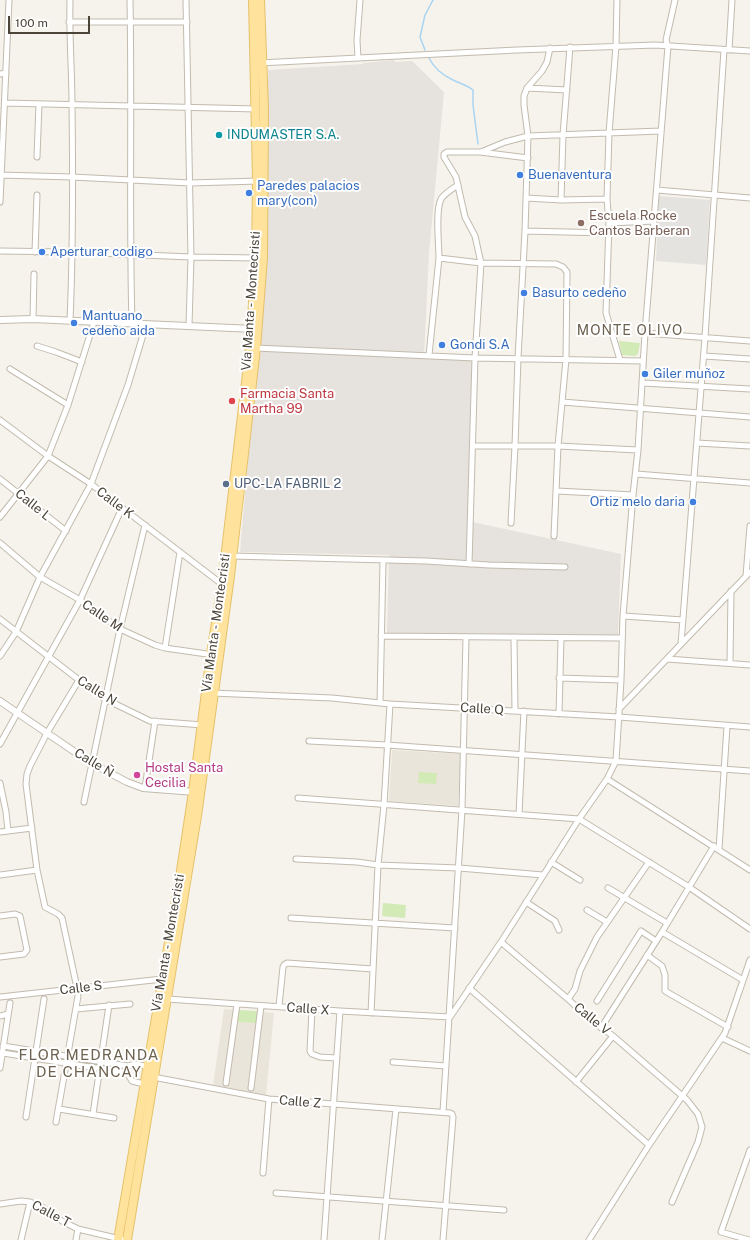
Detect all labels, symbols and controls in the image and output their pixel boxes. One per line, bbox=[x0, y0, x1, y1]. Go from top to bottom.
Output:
scale bar bbox=[10, 8, 92, 34]
text: 100 m bbox=[15, 16, 48, 30]
place label: INDUMASTER S.A. bbox=[227, 127, 339, 143]
marker: INDUMASTER S.A. bbox=[214, 130, 224, 140]
place label: Buenaventura bbox=[528, 167, 612, 183]
marker: Buenaventura bbox=[515, 170, 525, 180]
place label: Paredes palacios mary(con) bbox=[257, 178, 359, 209]
marker: Paredes palacios mary(con) bbox=[244, 188, 254, 198]
place label: Escuela Rocke Cantos Barberan bbox=[589, 208, 690, 239]
marker: Escuela Rocke Cantos Barberan bbox=[576, 218, 586, 228]
street label: Vía Manta - Montecristi bbox=[238, 231, 264, 371]
place label: Aperturar codigo bbox=[50, 244, 153, 260]
marker: Aperturar codigo bbox=[37, 247, 47, 257]
place label: Basurto cedeño bbox=[532, 285, 627, 301]
marker: Basurto cedeño bbox=[519, 288, 529, 298]
place label: Mantuano cedeño aida bbox=[82, 308, 155, 339]
marker: Mantuano cedeño aida bbox=[69, 318, 79, 328]
district label: MONTE OLIVO bbox=[577, 323, 683, 339]
place label: Gondi S.A bbox=[450, 337, 510, 353]
marker: Gondi S.A bbox=[437, 340, 447, 350]
place label: Giler muñoz bbox=[653, 366, 725, 382]
marker: Giler muñoz bbox=[640, 369, 650, 379]
place label: Farmacia Santa Martha 99 bbox=[240, 386, 334, 417]
marker: Farmacia Santa Martha 99 bbox=[227, 396, 237, 406]
place label: UPC-LA FABRIL 2 bbox=[234, 476, 341, 492]
marker: UPC-LA FABRIL 2 bbox=[221, 479, 231, 489]
street label: Calle K bbox=[93, 484, 137, 522]
street label: Calle L bbox=[12, 486, 54, 524]
place label: Ortiz melo daria bbox=[590, 494, 685, 510]
marker: Ortiz melo daria bbox=[688, 497, 698, 507]
street label: Vía Manta - Montecristi bbox=[199, 553, 233, 693]
street label: Calle M bbox=[79, 597, 125, 635]
street label: Calle N bbox=[74, 673, 120, 709]
street label: Calle Q bbox=[460, 700, 504, 718]
street label: Calle Ñ bbox=[71, 745, 117, 781]
place label: Hostal Santa Cecilia bbox=[145, 760, 223, 791]
marker: Hostal Santa Cecilia bbox=[132, 770, 142, 780]
street label: Vía Manta - Montecristi bbox=[148, 873, 188, 1013]
street label: Calle S bbox=[59, 978, 103, 998]
street label: Calle X bbox=[286, 1000, 330, 1018]
street label: Calle V bbox=[571, 1000, 613, 1038]
district label: FLOR MEDRANDA DE CHANCAY bbox=[19, 1046, 159, 1081]
street label: Calle Z bbox=[278, 1092, 322, 1112]
street label: Calle T bbox=[29, 1197, 73, 1231]

